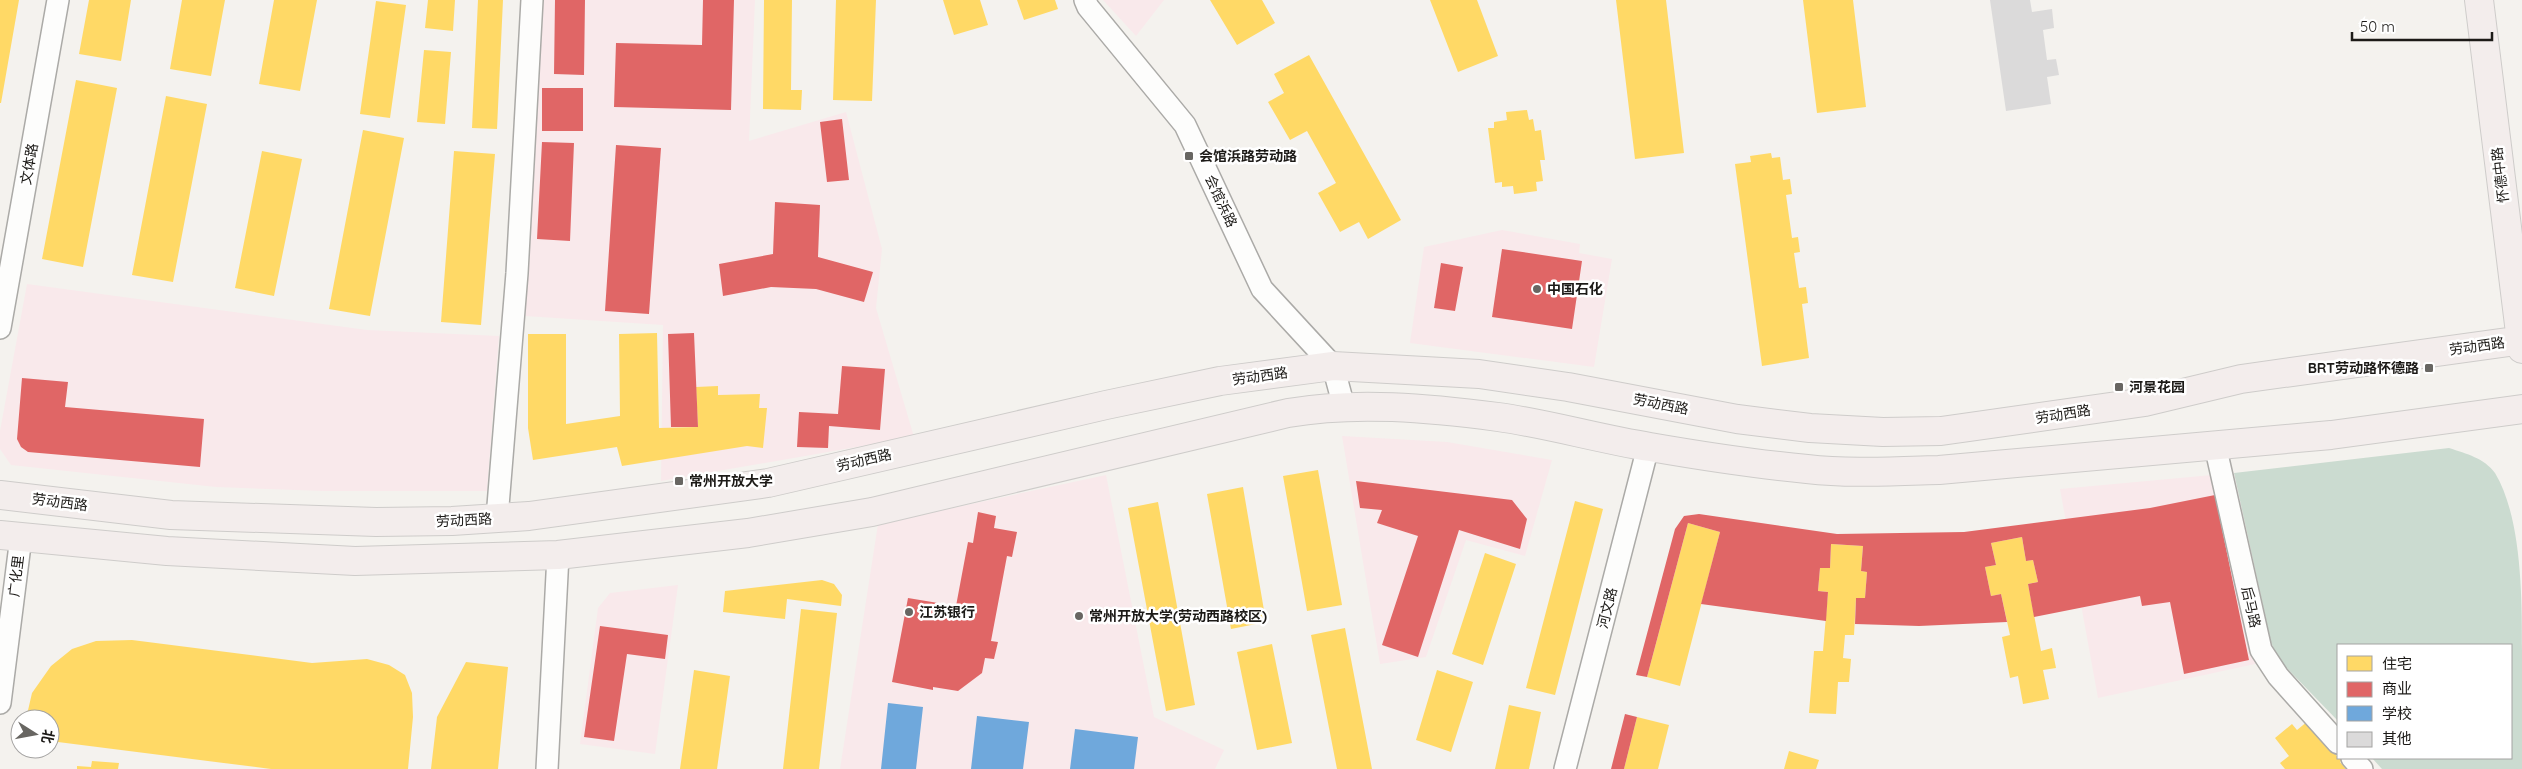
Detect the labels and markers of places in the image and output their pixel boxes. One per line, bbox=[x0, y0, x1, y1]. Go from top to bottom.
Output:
place label: 会馆浜路劳动路 bbox=[1199, 147, 1297, 165]
marker: 会馆浜路劳动路 bbox=[1183, 150, 1195, 162]
place label: 中国石化 bbox=[1547, 280, 1603, 298]
marker: 中国石化 bbox=[1531, 283, 1543, 295]
place label: BRT劳动路怀德路 bbox=[2308, 359, 2419, 377]
marker: BRT劳动路怀德路 bbox=[2423, 362, 2435, 374]
place label: 河景花园 bbox=[2129, 378, 2185, 396]
marker: 河景花园 bbox=[2113, 381, 2125, 393]
place label: 常州开放大学 bbox=[689, 472, 773, 490]
marker: 常州开放大学 bbox=[673, 475, 685, 487]
place label: 江苏银行 bbox=[919, 603, 975, 621]
marker: 江苏银行 bbox=[903, 606, 915, 618]
place label: 常州开放大学(劳动西路校区) bbox=[1089, 607, 1267, 625]
marker: 常州开放大学(劳动西路校区) bbox=[1073, 610, 1085, 622]

